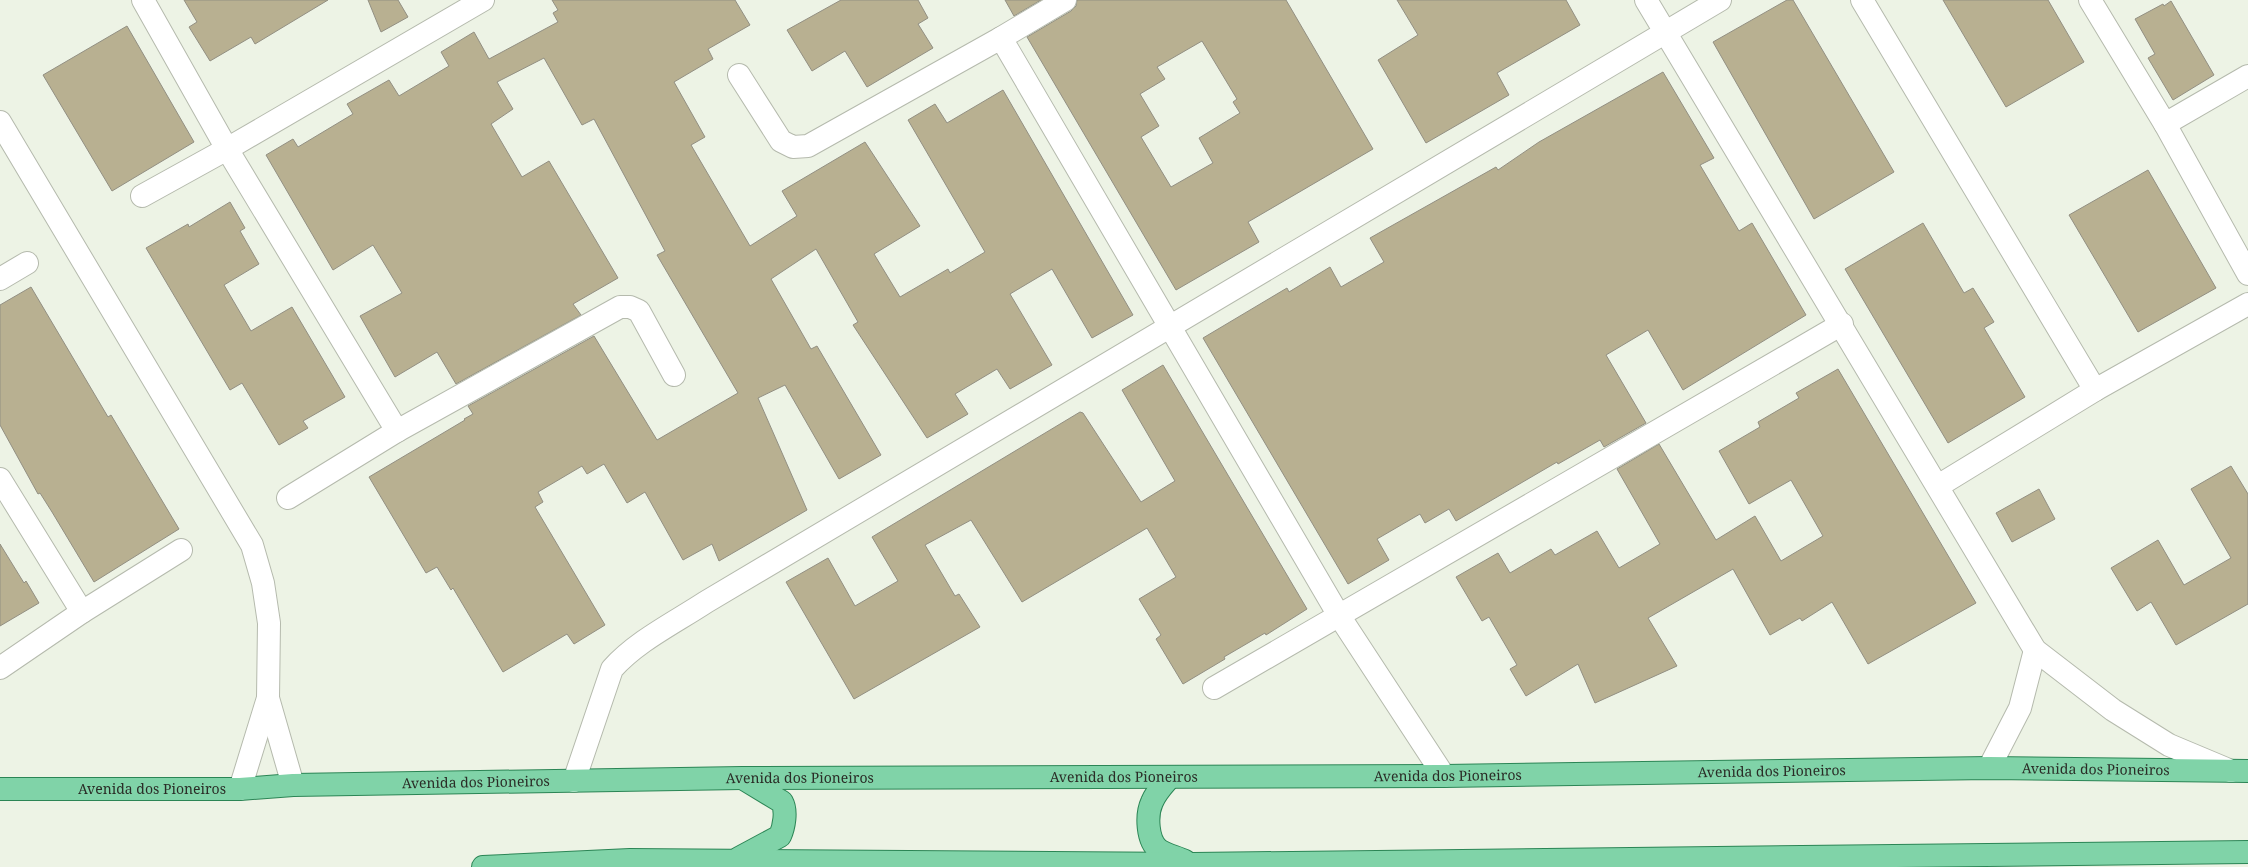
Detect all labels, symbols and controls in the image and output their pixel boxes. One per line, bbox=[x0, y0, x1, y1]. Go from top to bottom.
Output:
street label: Avenida dos Pioneiros bbox=[2022, 758, 2170, 779]
street label: Avenida dos Pioneiros bbox=[1698, 760, 1846, 781]
street label: Avenida dos Pioneiros bbox=[1374, 765, 1522, 785]
street label: Avenida dos Pioneiros bbox=[1050, 767, 1198, 786]
street label: Avenida dos Pioneiros bbox=[726, 768, 874, 787]
street label: Avenida dos Pioneiros bbox=[402, 771, 550, 792]
street label: Avenida dos Pioneiros bbox=[78, 779, 226, 798]

